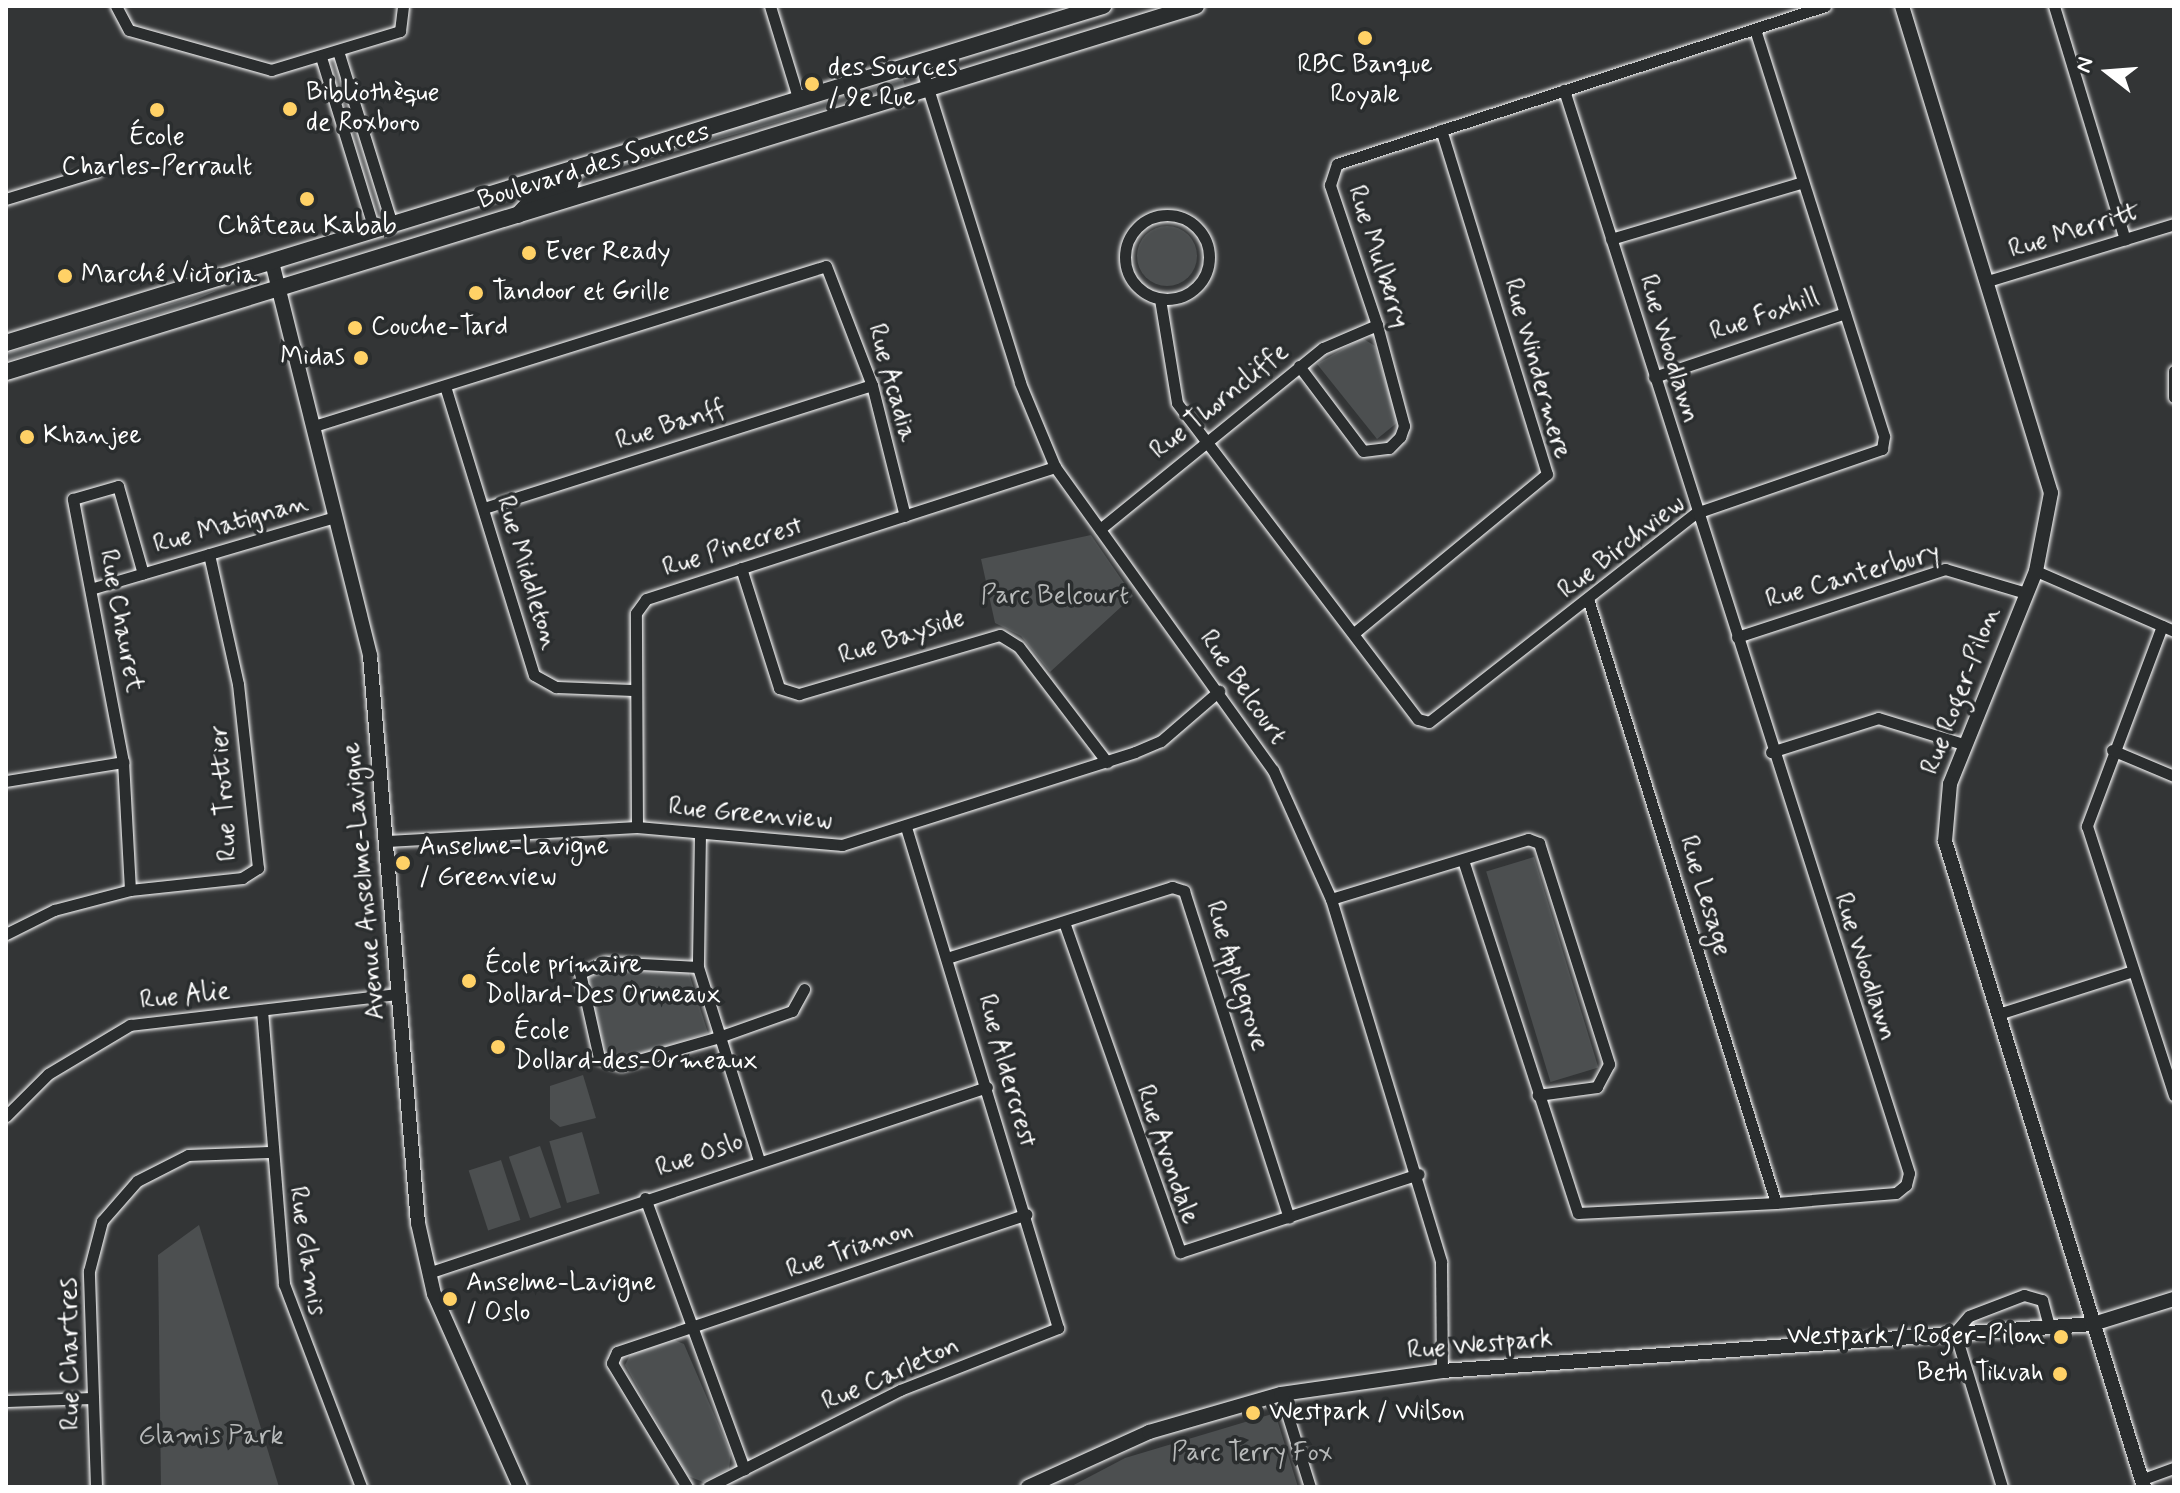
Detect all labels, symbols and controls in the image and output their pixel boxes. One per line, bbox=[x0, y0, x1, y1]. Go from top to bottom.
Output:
marker: RBC Banque Royale bbox=[1356, 29, 1374, 47]
north arrow bbox=[2068, 32, 2148, 112]
place label: RBC Banque Royale bbox=[1297, 50, 1433, 112]
place label: des Sources / 9e Rue bbox=[828, 53, 951, 114]
text: N bbox=[2070, 54, 2101, 76]
marker: des Sources / 9e Rue bbox=[803, 75, 821, 93]
place label: Bibliothèque de Roxboro bbox=[306, 78, 440, 140]
marker: Bibliothèque de Roxboro bbox=[281, 100, 299, 118]
marker: École Charles-Perrault bbox=[148, 101, 166, 119]
street label: Boulevard des Sources bbox=[478, 118, 710, 216]
place label: École Charles-Perrault bbox=[61, 122, 253, 184]
street label: Rue Mulberry bbox=[1340, 183, 1414, 331]
marker: Château Kabab bbox=[298, 190, 316, 208]
street label: Rue Merritt bbox=[2005, 197, 2145, 267]
place label: Château Kabab bbox=[217, 211, 397, 243]
place label: Ever Ready bbox=[545, 237, 667, 269]
marker: Ever Ready bbox=[520, 244, 538, 262]
place label: Marché Victoria bbox=[81, 260, 257, 292]
marker: Marché Victoria bbox=[56, 267, 74, 285]
street label: Rue Woodlawn bbox=[1630, 269, 1706, 429]
street label: Rue Windermere bbox=[1495, 275, 1577, 463]
place label: Tandoor et Grille bbox=[492, 277, 675, 309]
street label: Rue Foxhill bbox=[1706, 283, 1824, 349]
marker: Tandoor et Grille bbox=[467, 284, 485, 302]
place label: Couche-Tard bbox=[371, 312, 508, 344]
marker: Couche-Tard bbox=[346, 319, 364, 337]
street label: Rue Acadia bbox=[860, 321, 922, 445]
street label: Rue Thorncliffe bbox=[1145, 337, 1295, 467]
place label: Midas bbox=[280, 342, 345, 374]
marker: Midas bbox=[352, 349, 370, 367]
street label: Rue Banff bbox=[613, 394, 729, 458]
place label: Khanjee bbox=[43, 421, 141, 453]
marker: Khanjee bbox=[18, 428, 36, 446]
street label: Rue Matignan bbox=[151, 488, 311, 562]
street label: Rue Birchview bbox=[1553, 489, 1691, 607]
street label: Rue Middleton bbox=[488, 493, 564, 653]
street label: Rue Pinecrest bbox=[661, 511, 805, 585]
street label: Rue Canterbury bbox=[1761, 537, 1945, 617]
street label: Rue Chauret bbox=[92, 550, 148, 692]
park label: Parc Belcourt bbox=[981, 581, 1129, 613]
street label: Rue Bayside bbox=[836, 603, 968, 673]
street label: Rue Roger-Pilon bbox=[1916, 603, 2008, 779]
street label: Rue Belcourt bbox=[1190, 623, 1294, 753]
street label: Rue Trottier bbox=[205, 724, 245, 862]
street label: Avenue Anselme-Lavigne bbox=[337, 741, 393, 1021]
street label: Rue Greenview bbox=[667, 792, 833, 838]
place label: Anselme-Lavigne / Greenview bbox=[419, 832, 609, 894]
street label: Rue Lesage bbox=[1671, 832, 1737, 960]
marker: Anselme-Lavigne / Greenview bbox=[394, 854, 412, 872]
street label: Rue Woodlawn bbox=[1825, 888, 1903, 1046]
street label: Rue Applegrove bbox=[1197, 897, 1275, 1055]
place label: École primaire Dollard-Des Ormeaux bbox=[485, 950, 729, 1012]
marker: École primaire Dollard-Des Ormeaux bbox=[460, 972, 478, 990]
street label: Rue Alie bbox=[138, 976, 232, 1018]
street label: Rue Aldercrest bbox=[970, 992, 1042, 1150]
place label: École Dollard-des-Ormeaux bbox=[514, 1016, 758, 1078]
marker: École Dollard-des-Ormeaux bbox=[489, 1038, 507, 1056]
street label: Rue Avondale bbox=[1127, 1080, 1205, 1230]
street label: Rue Oslo bbox=[652, 1126, 748, 1186]
street label: Rue Glamis bbox=[281, 1185, 331, 1317]
street label: Rue Trianon bbox=[784, 1215, 916, 1287]
place label: Anselme-Lavigne / Oslo bbox=[466, 1268, 656, 1330]
street label: Rue Chartres bbox=[54, 1278, 88, 1430]
marker: Anselme-Lavigne / Oslo bbox=[441, 1290, 459, 1308]
place label: Westpark / Roger-Pilon bbox=[1787, 1321, 2045, 1353]
street label: Rue Westpark bbox=[1406, 1324, 1554, 1368]
marker: Westpark / Roger-Pilon bbox=[2052, 1328, 2070, 1346]
street label: Rue Carleton bbox=[819, 1331, 963, 1419]
place label: Beth Tikvah bbox=[1917, 1358, 2044, 1390]
marker: Beth Tikvah bbox=[2051, 1365, 2069, 1383]
place label: Westpark / Wilson bbox=[1269, 1397, 1465, 1429]
marker: Westpark / Wilson bbox=[1244, 1404, 1262, 1422]
park label: Glamis Park bbox=[140, 1421, 282, 1453]
park label: Parc Terry Fox bbox=[1172, 1438, 1332, 1470]

